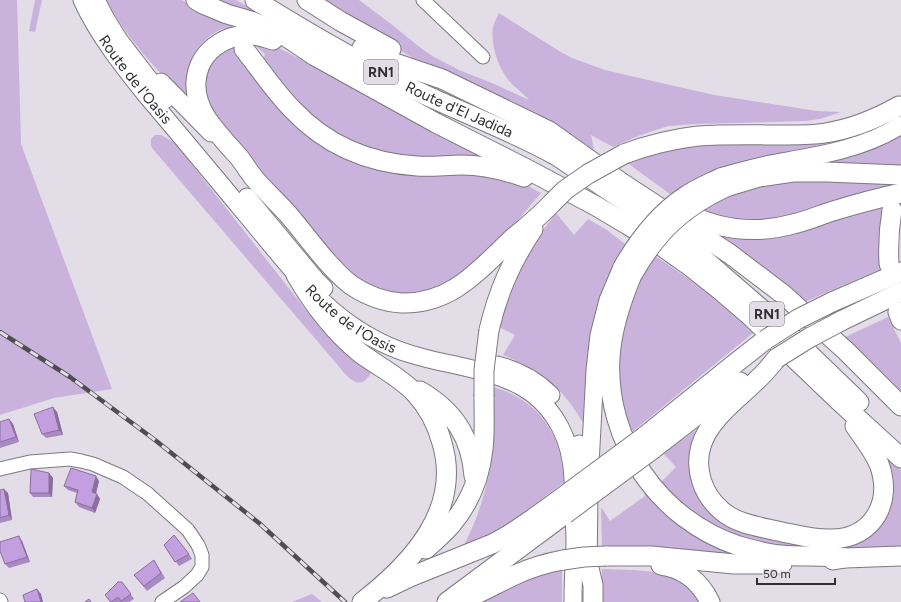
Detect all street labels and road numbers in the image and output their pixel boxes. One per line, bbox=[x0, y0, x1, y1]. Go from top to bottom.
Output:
street label: Route de l'Oasis bbox=[95, 32, 176, 128]
road number: RN1 bbox=[364, 60, 398, 84]
street label: Route d'El Jadida bbox=[402, 78, 516, 142]
street label: Route de l'Oasis bbox=[302, 281, 399, 357]
road number: RN1 bbox=[750, 302, 784, 326]

